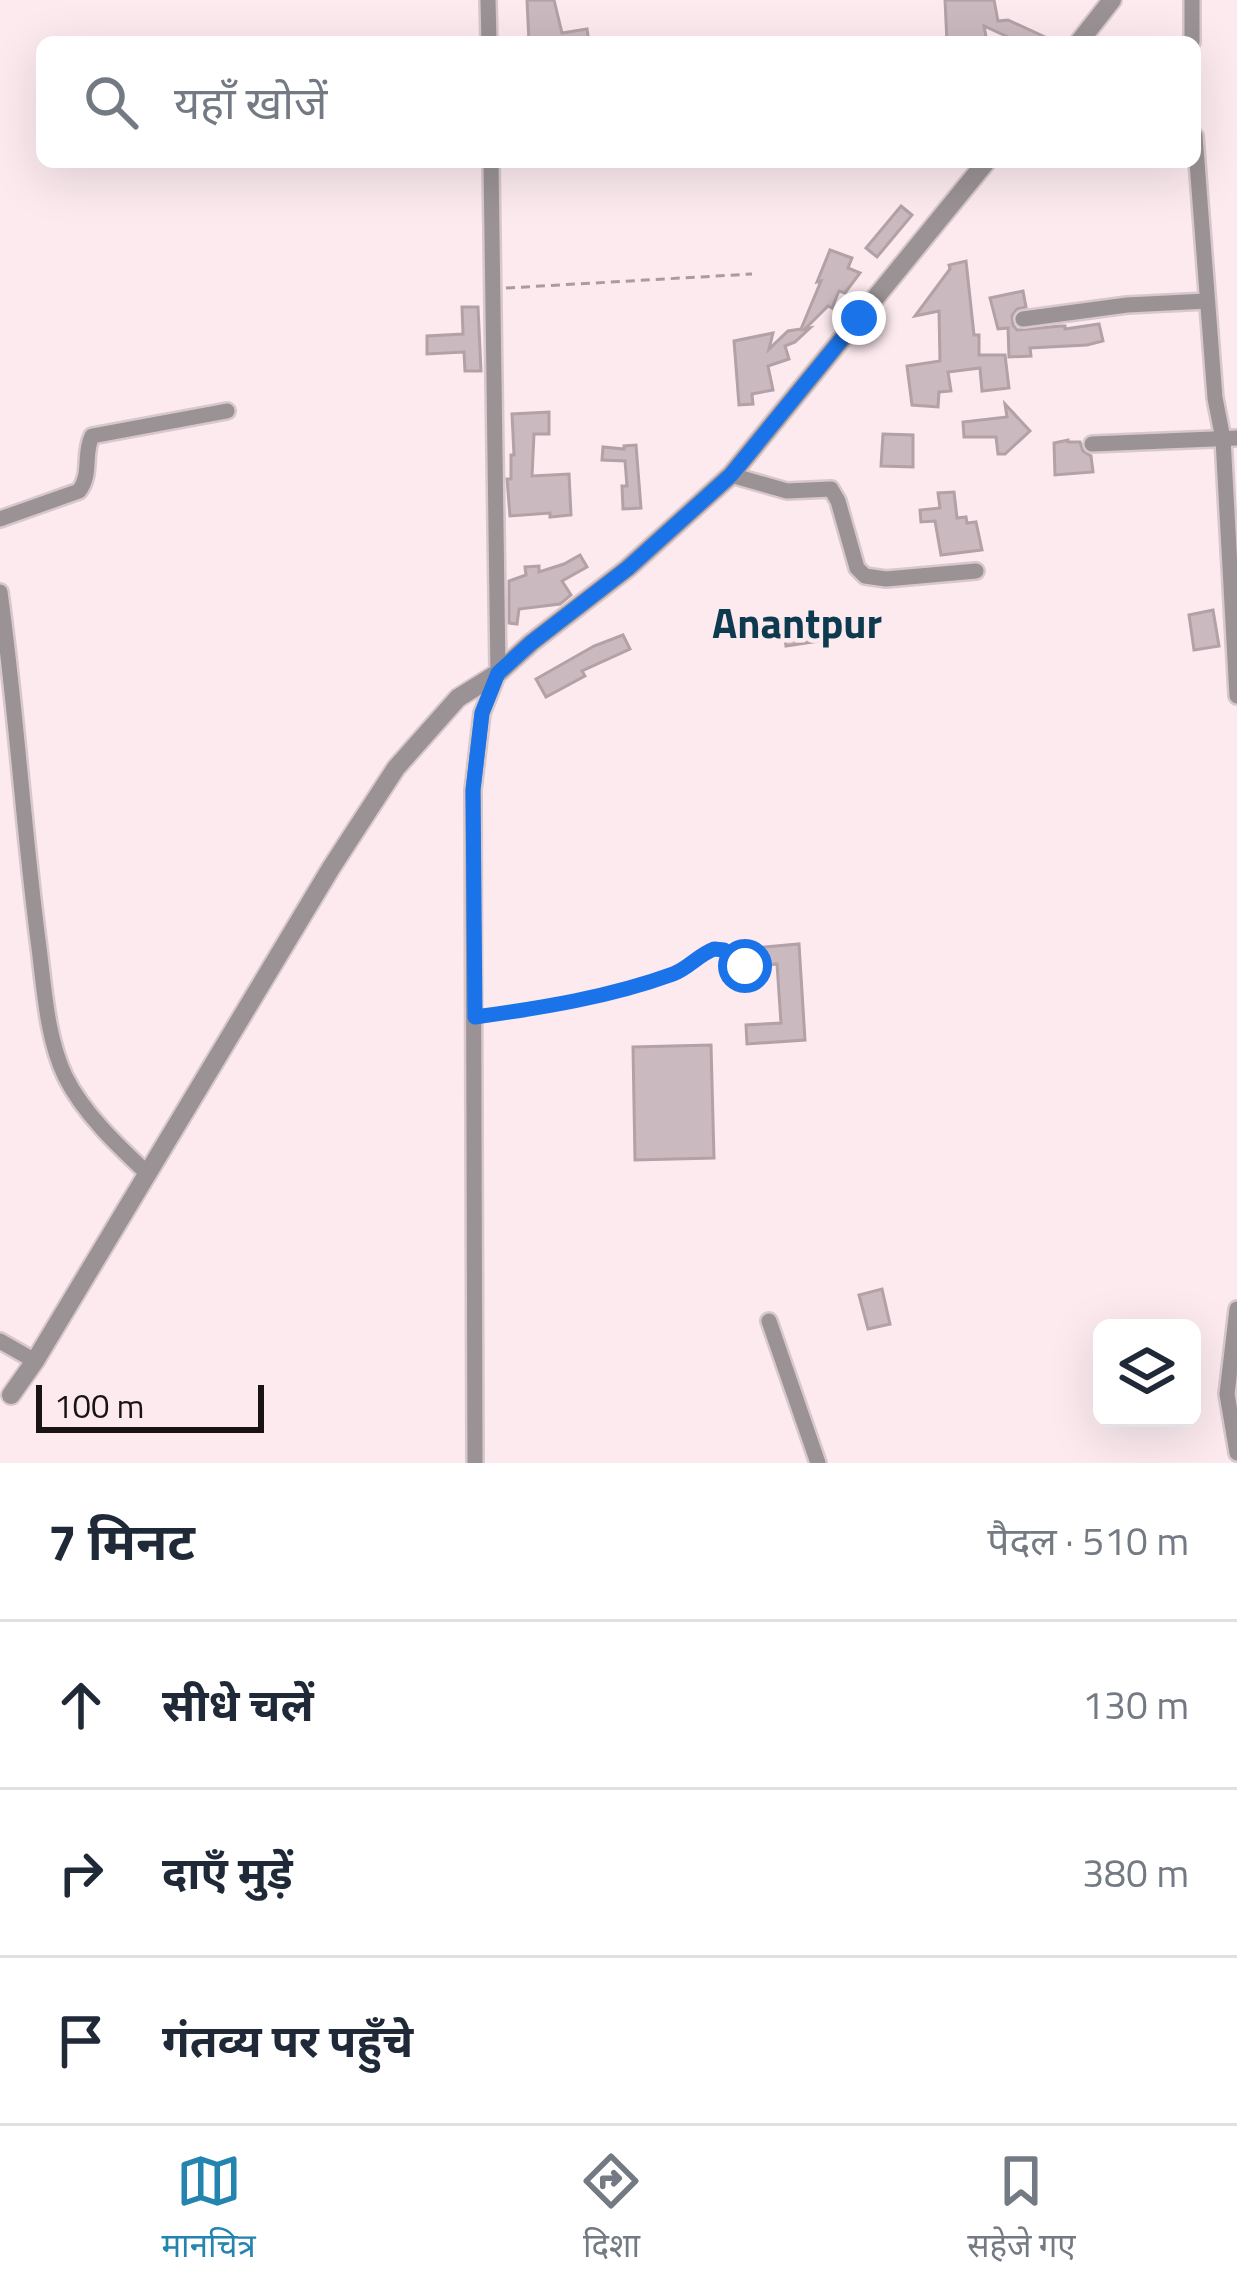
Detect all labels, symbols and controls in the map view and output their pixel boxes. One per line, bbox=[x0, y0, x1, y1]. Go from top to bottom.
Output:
search box bbox=[36, 36, 1201, 168]
text: यहाँ खोजें bbox=[174, 68, 327, 136]
icon: search bbox=[78, 69, 144, 135]
route end bbox=[832, 291, 886, 345]
district label: Anantpur bbox=[712, 590, 882, 654]
route start bbox=[718, 939, 772, 993]
map controls bbox=[1093, 1319, 1201, 1427]
button: layers bbox=[1093, 1319, 1201, 1427]
scale bar bbox=[36, 1379, 264, 1432]
text: 100 m bbox=[54, 1381, 144, 1431]
text: 7 मिनट bbox=[48, 1502, 195, 1580]
text: पैदल · 510 m bbox=[987, 1511, 1189, 1570]
text: सीधे चलें bbox=[162, 1670, 314, 1738]
icon: ahead bbox=[48, 1672, 114, 1738]
text: 130 m bbox=[1082, 1675, 1189, 1734]
text: दाएँ मुड़ें bbox=[162, 1838, 293, 1906]
icon: right bbox=[48, 1840, 114, 1906]
text: 380 m bbox=[1082, 1843, 1189, 1902]
text: गंतव्य पर पहुँचे bbox=[162, 2006, 413, 2074]
icon: arrive bbox=[48, 2008, 114, 2074]
tab: मानचित्र bbox=[161, 2148, 256, 2270]
tab: दिशा bbox=[578, 2148, 644, 2270]
tab: सहेजे गए bbox=[967, 2148, 1076, 2270]

